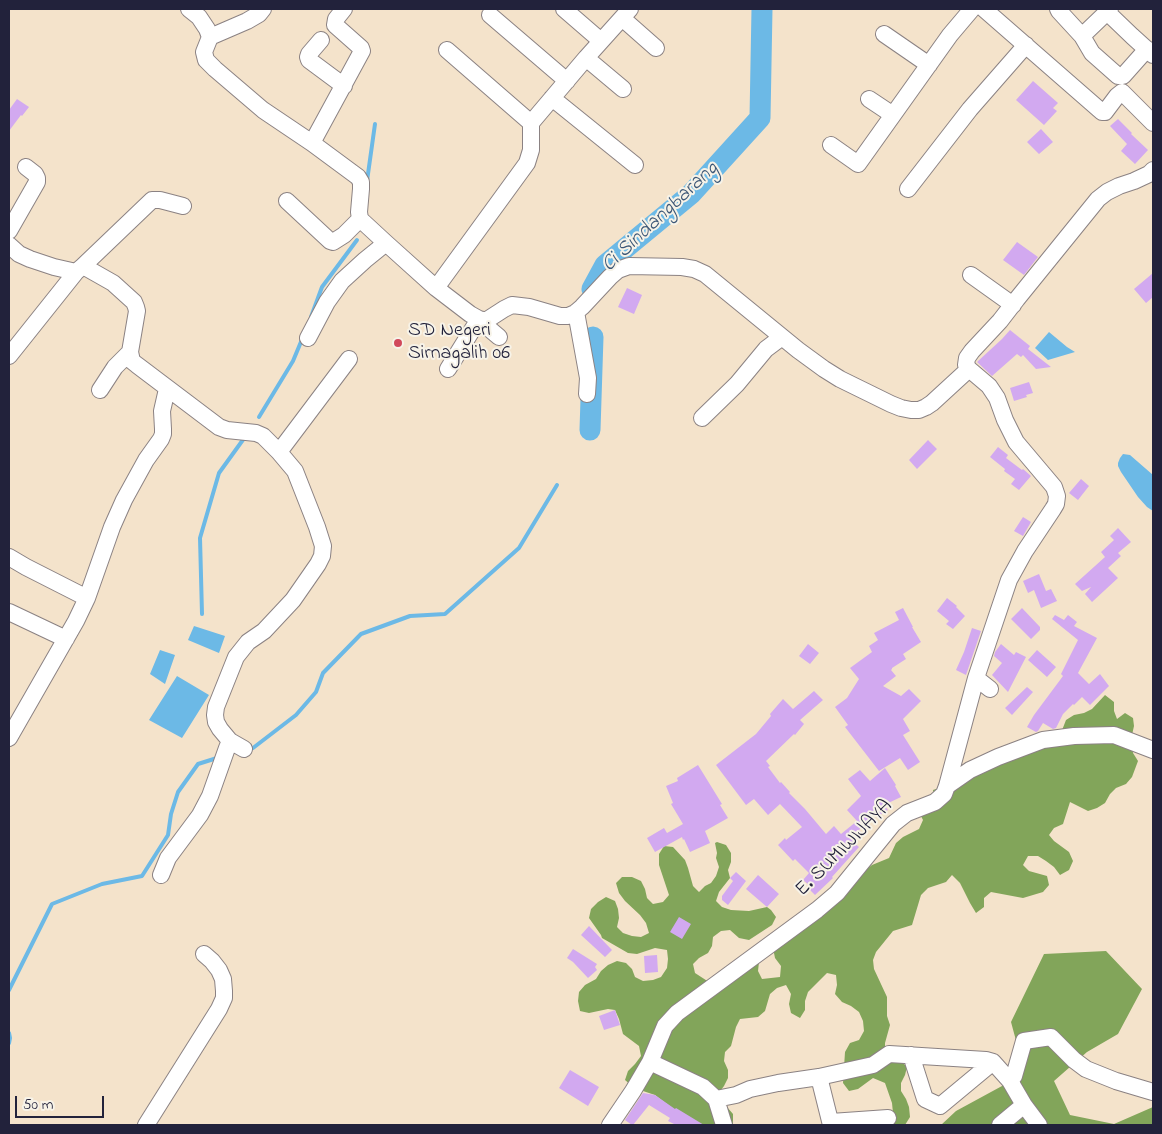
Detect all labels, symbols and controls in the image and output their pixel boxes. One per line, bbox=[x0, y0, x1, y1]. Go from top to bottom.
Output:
water label: Ci Sindangbarang bbox=[597, 158, 725, 278]
place label: SD Negeri Sirnagalih 06 bbox=[408, 320, 510, 367]
marker: SD Negeri Sirnagalih 06 bbox=[392, 337, 404, 349]
street label: E. SUMIWIJAYA bbox=[792, 796, 898, 902]
scale bar bbox=[18, 1086, 106, 1118]
text: 50 m bbox=[23, 1094, 53, 1116]

